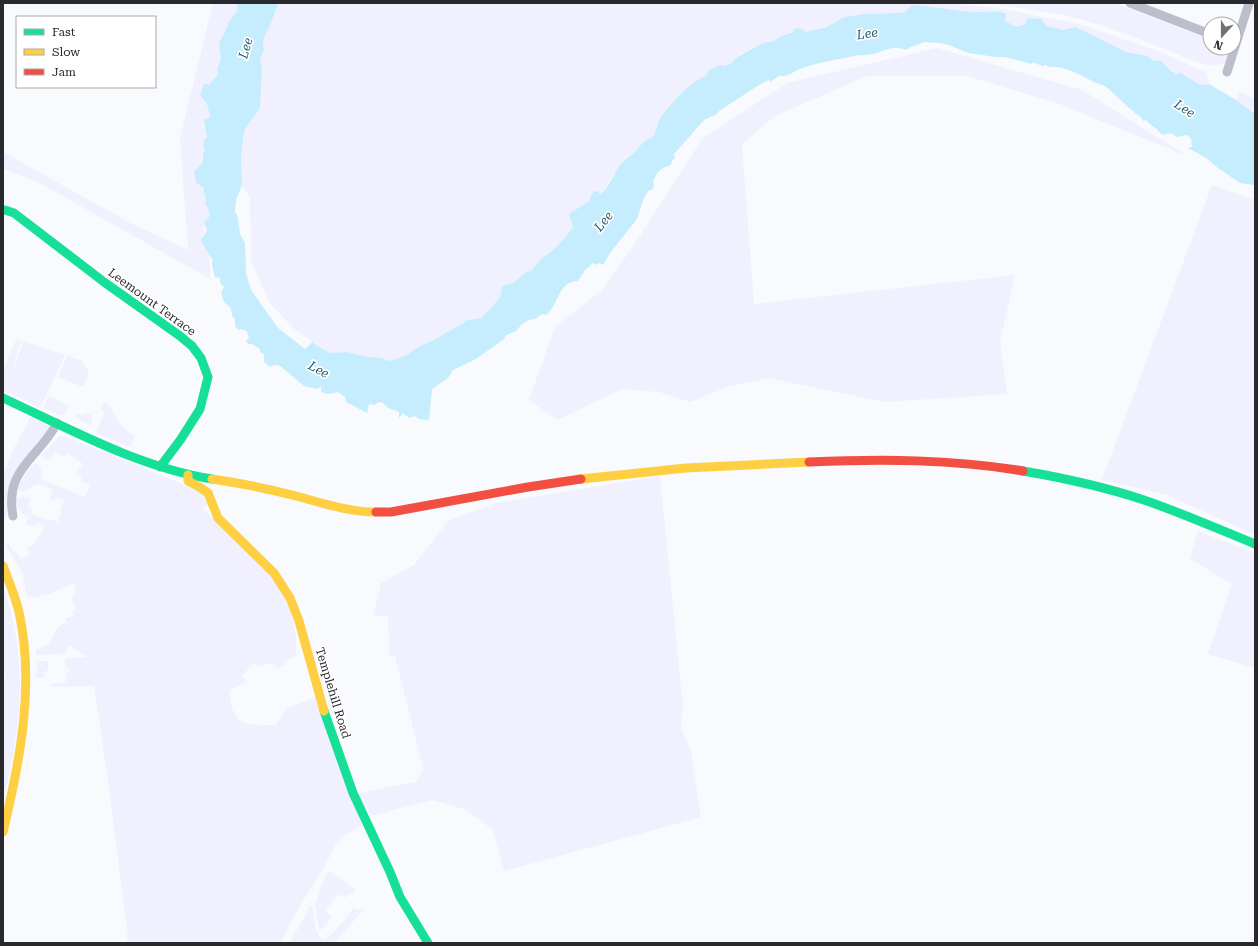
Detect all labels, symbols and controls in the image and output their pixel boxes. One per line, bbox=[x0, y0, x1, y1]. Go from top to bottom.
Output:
legend bbox=[16, 16, 156, 88]
north arrow bbox=[1202, 16, 1242, 56]
text: Fast bbox=[52, 25, 76, 39]
water label: Lee bbox=[854, 25, 879, 43]
water label: Lee bbox=[235, 36, 256, 61]
text: N bbox=[1212, 37, 1225, 52]
text: Slow bbox=[52, 45, 80, 59]
text: Jam bbox=[52, 65, 76, 79]
water label: Lee bbox=[1171, 96, 1198, 121]
water label: Lee bbox=[590, 208, 616, 235]
street label: Leemount Terrace bbox=[105, 265, 199, 339]
water label: Lee bbox=[305, 357, 332, 381]
street label: Templehill Road bbox=[313, 646, 354, 740]

